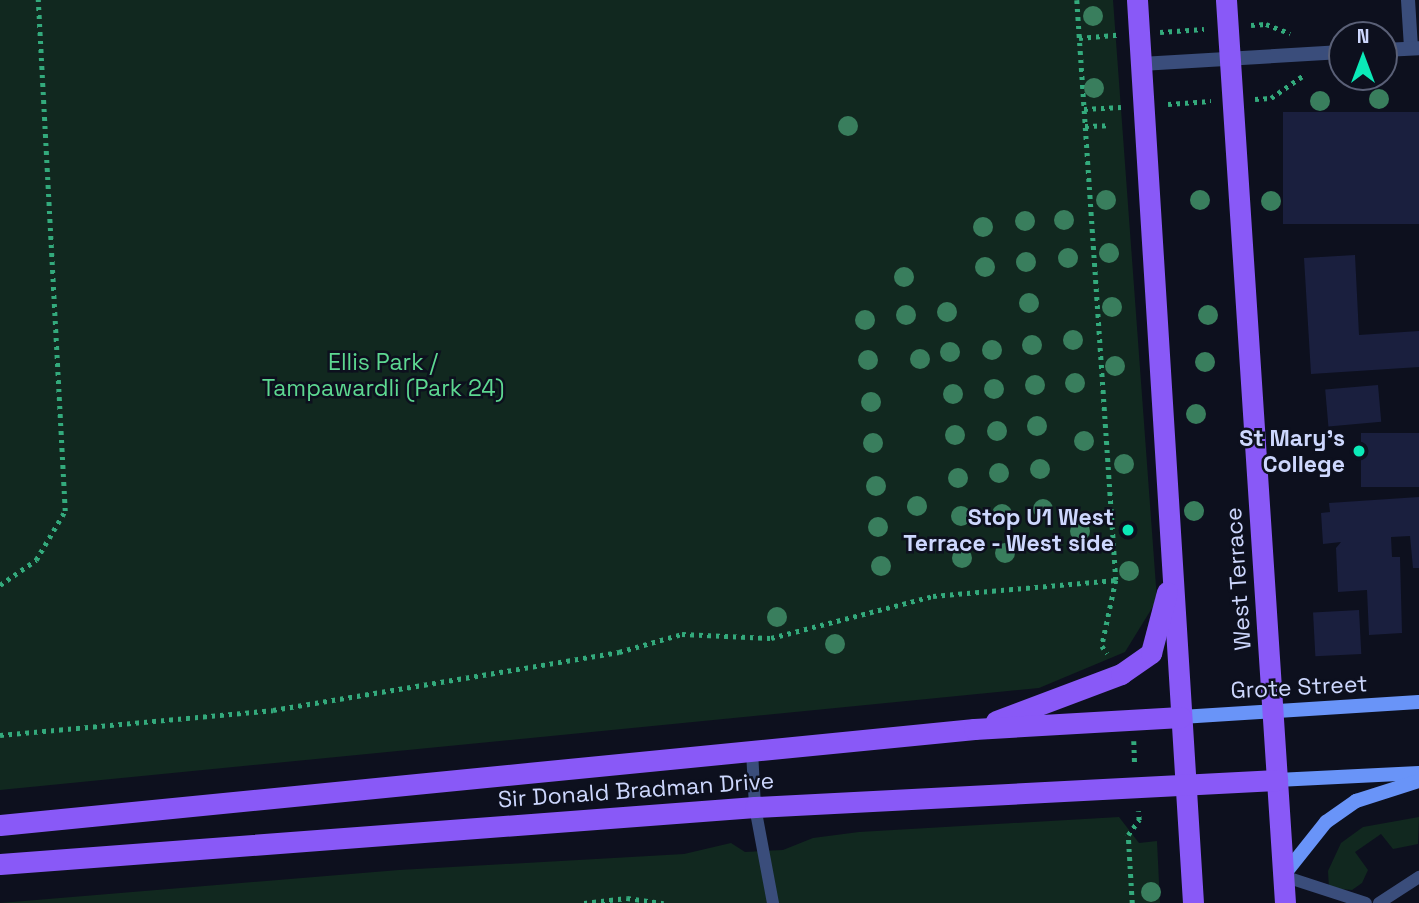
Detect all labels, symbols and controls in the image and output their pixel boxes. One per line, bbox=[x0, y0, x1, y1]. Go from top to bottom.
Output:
north arrow bbox=[1328, 21, 1398, 91]
text: N bbox=[1357, 24, 1369, 49]
park label: Ellis Park / Tampawardli (Park 24) bbox=[262, 348, 504, 402]
place label: St Mary's College bbox=[1239, 424, 1345, 478]
marker: St Mary's College bbox=[1351, 443, 1367, 459]
place label: Stop U1 West Terrace - West side bbox=[902, 503, 1114, 557]
street label: West Terrace bbox=[1219, 506, 1257, 652]
marker: Stop U1 West Terrace - West side bbox=[1120, 522, 1136, 538]
street label: Grote Street bbox=[1230, 670, 1368, 704]
street label: Sir Donald Bradman Drive bbox=[497, 767, 775, 813]

